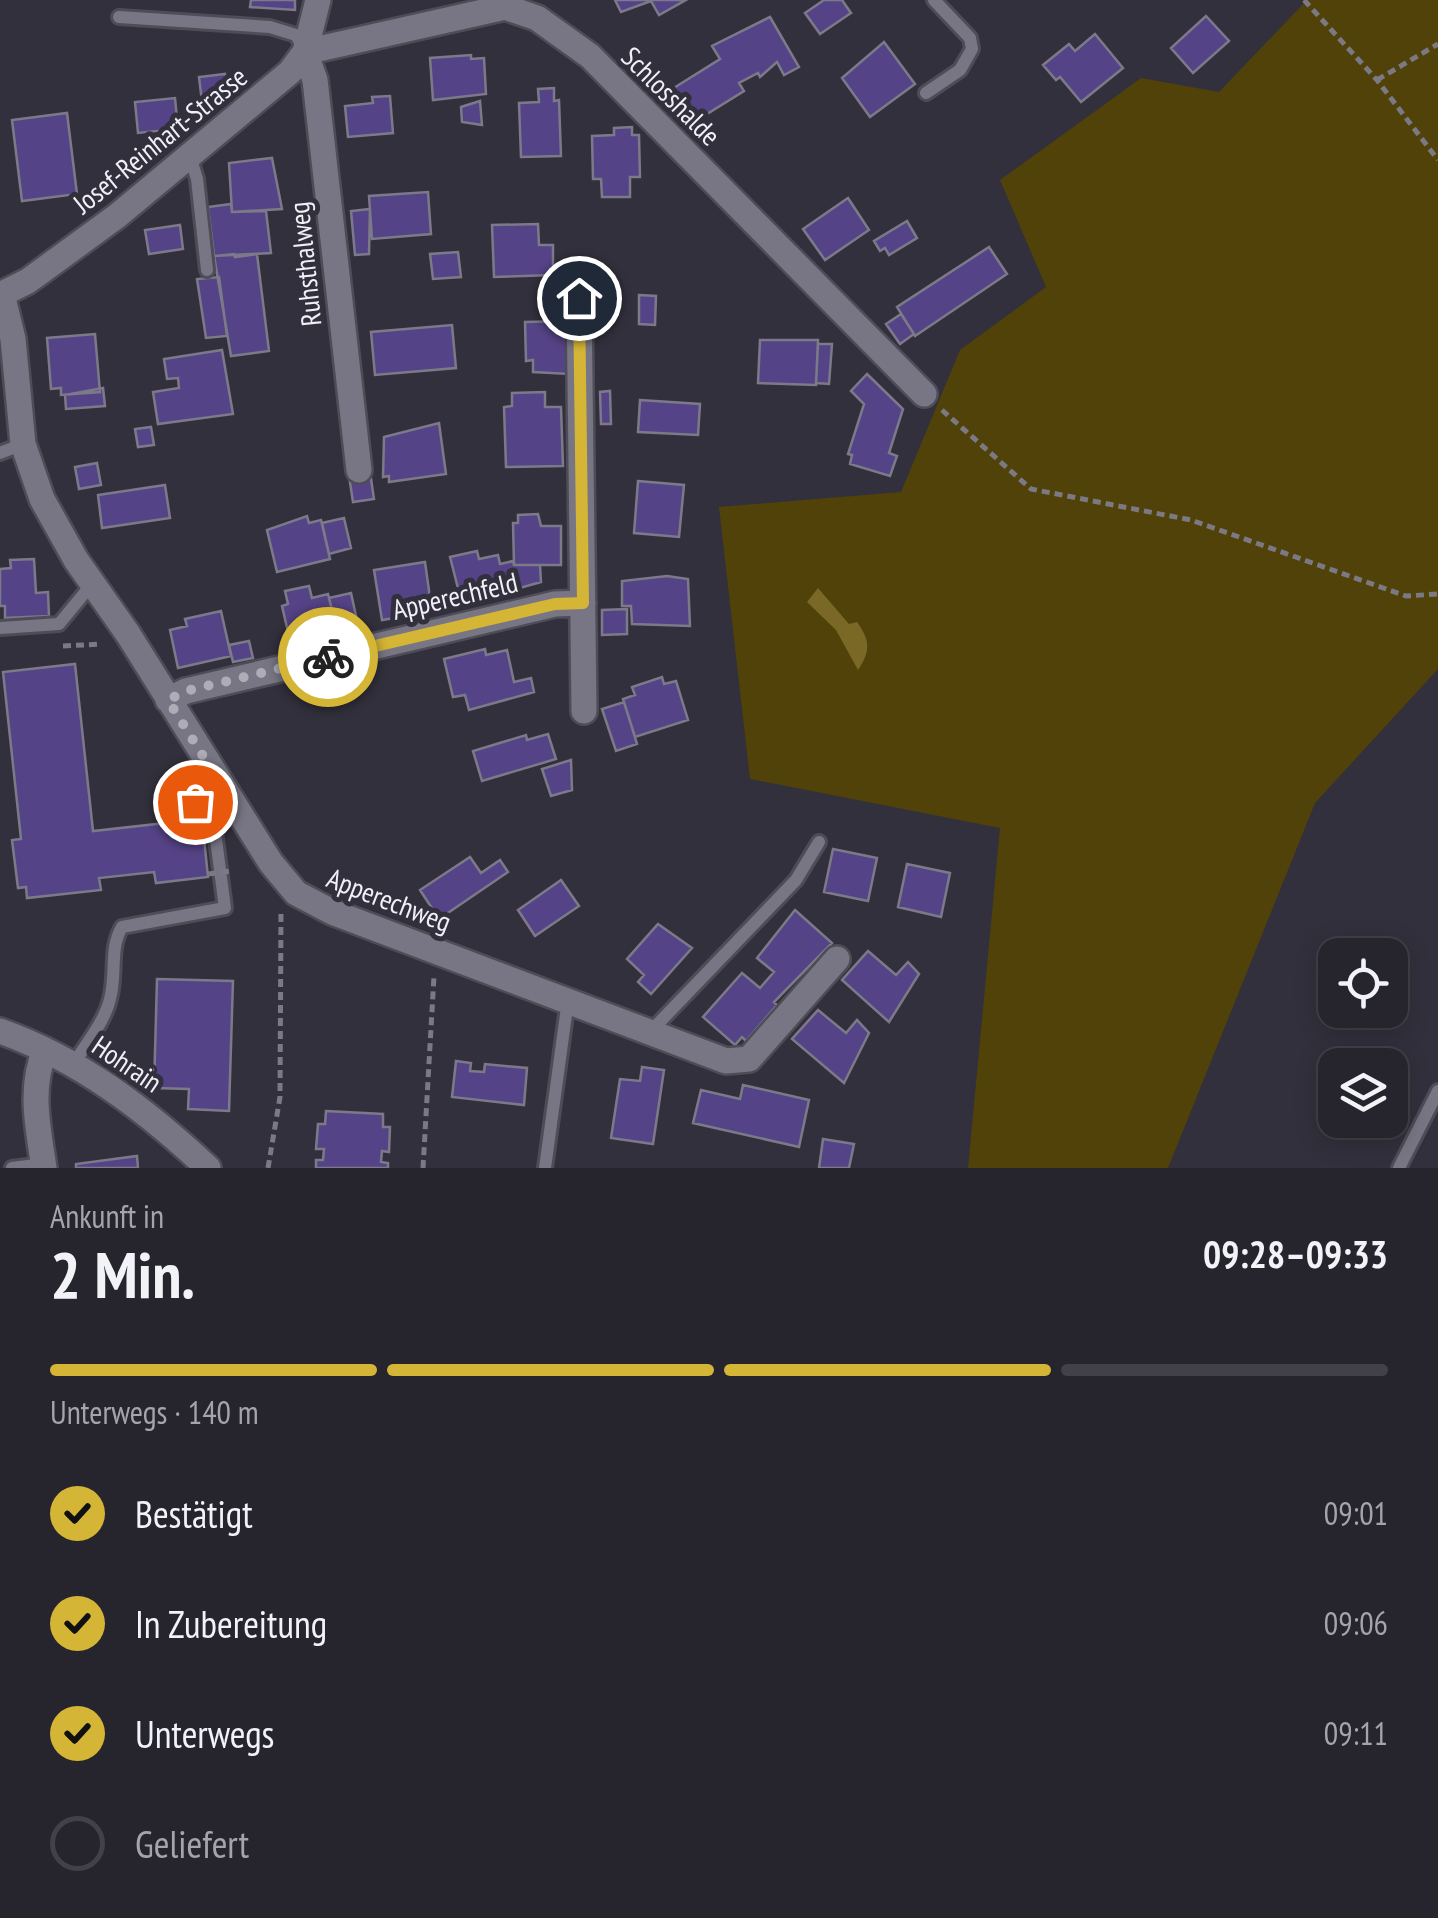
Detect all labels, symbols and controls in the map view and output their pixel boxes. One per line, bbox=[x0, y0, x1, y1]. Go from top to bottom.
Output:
street label: Schlosshalde bbox=[614, 38, 729, 153]
street label: Josef-Reinhart-Strasse bbox=[64, 58, 254, 222]
street label: Ruhsthalweg bbox=[280, 200, 329, 328]
pin bbox=[537, 256, 622, 341]
icon: home bbox=[552, 271, 607, 326]
street label: Apperechfeld bbox=[389, 563, 521, 628]
courier bbox=[278, 607, 378, 707]
icon: bike bbox=[301, 630, 356, 685]
pin bbox=[153, 760, 238, 845]
icon: bag bbox=[168, 775, 223, 830]
street label: Apperechweg bbox=[322, 859, 457, 940]
map controls bbox=[1318, 938, 1408, 1138]
button: locate bbox=[1318, 938, 1408, 1028]
street label: Hohrain bbox=[85, 1027, 169, 1100]
button: layers bbox=[1318, 1048, 1408, 1138]
text: Ankunft in bbox=[50, 1195, 164, 1237]
text: 09:28–09:33 bbox=[1203, 1229, 1388, 1278]
text: 2 Min. bbox=[50, 1232, 195, 1316]
text: Unterwegs · 140 m bbox=[50, 1391, 259, 1433]
icon: check bbox=[50, 1486, 105, 1541]
text: Bestätigt bbox=[135, 1489, 253, 1538]
text: 09:01 bbox=[1324, 1492, 1388, 1534]
icon: check bbox=[50, 1596, 105, 1651]
text: In Zubereitung bbox=[135, 1599, 327, 1648]
text: 09:06 bbox=[1324, 1602, 1388, 1644]
icon: check bbox=[50, 1706, 105, 1761]
text: Unterwegs bbox=[135, 1709, 274, 1758]
text: 09:11 bbox=[1324, 1712, 1388, 1754]
text: Geliefert bbox=[135, 1819, 249, 1868]

